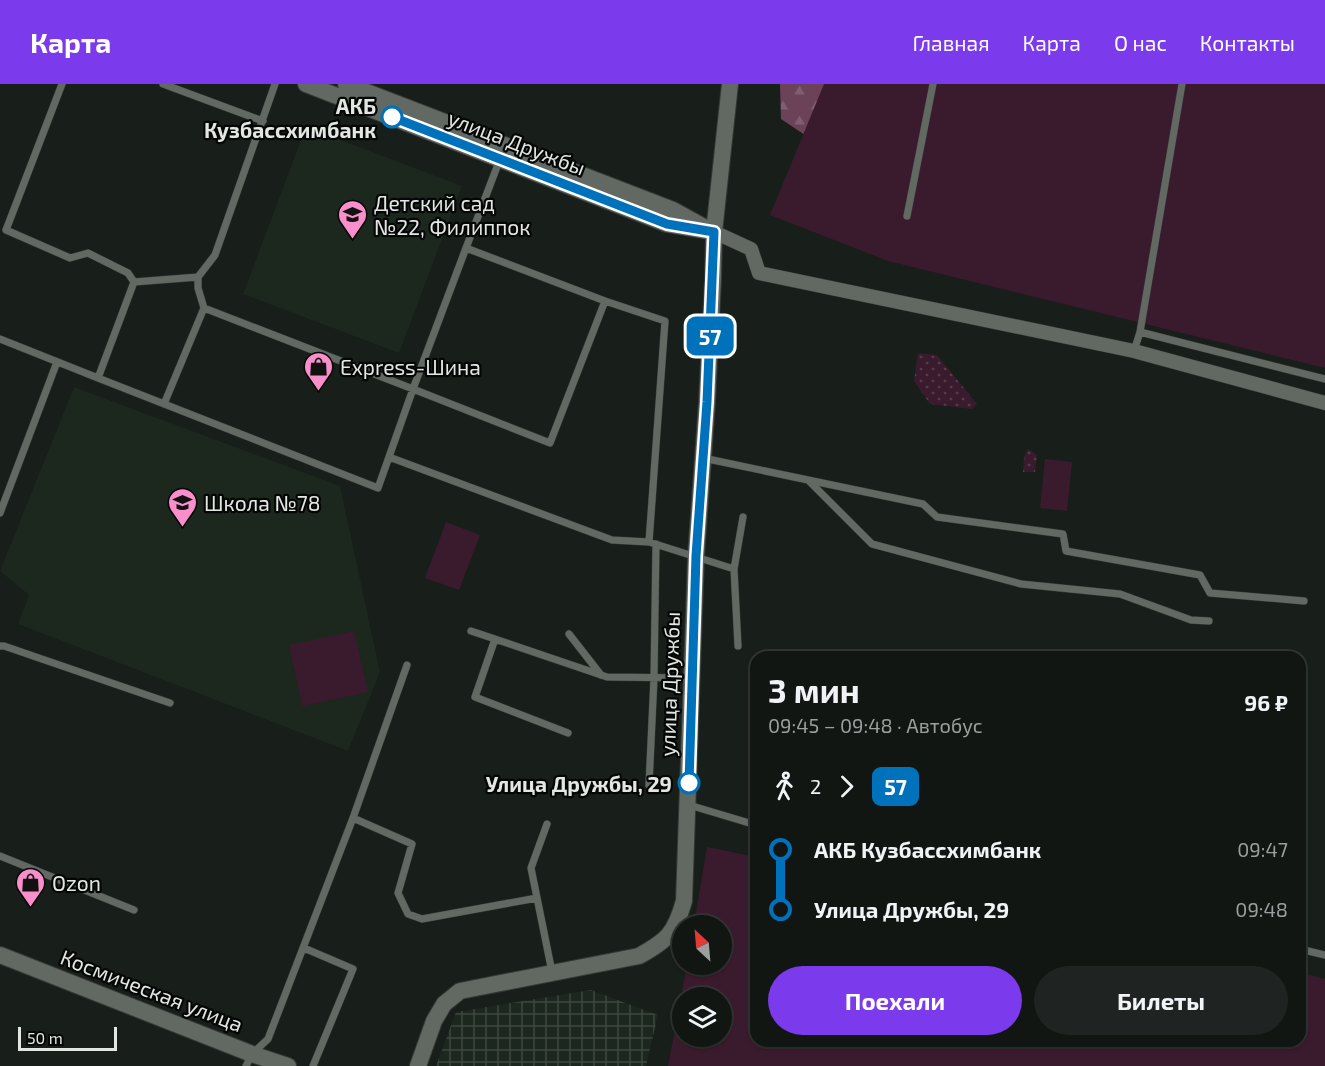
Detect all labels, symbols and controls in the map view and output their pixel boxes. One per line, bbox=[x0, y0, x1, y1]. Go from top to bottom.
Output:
text: Карта bbox=[30, 25, 111, 59]
text: Главная bbox=[913, 30, 990, 55]
text: Карта bbox=[1023, 30, 1081, 55]
text: О нас bbox=[1114, 30, 1167, 55]
text: Контакты bbox=[1200, 30, 1295, 55]
place label: АКБ Кузбассхимбанк bbox=[204, 93, 376, 142]
street label: улица Дружбы bbox=[444, 104, 589, 181]
marker: АКБ Кузбассхимбанк bbox=[381, 106, 403, 128]
place label: Детский сад №22, Филиппок bbox=[374, 190, 531, 239]
school or university icon: Детский сад №22, Филиппок bbox=[337, 198, 369, 240]
line badge: 57 bbox=[683, 316, 737, 356]
text: 57 bbox=[699, 324, 721, 349]
shop icon: Express-Шина bbox=[303, 350, 335, 392]
place label: Express-Шина bbox=[340, 354, 481, 379]
school or university icon: Школа №78 bbox=[167, 486, 199, 528]
place label: Школа №78 bbox=[204, 490, 321, 515]
street label: улица Дружбы bbox=[654, 611, 685, 757]
text: 3 мин bbox=[768, 670, 860, 710]
text: 96 ₽ bbox=[1244, 689, 1288, 715]
text: 09:45 – 09:48 · Автобус bbox=[768, 713, 983, 737]
icon: walk bbox=[768, 770, 801, 803]
icon: forward bbox=[830, 770, 863, 803]
place label: Улица Дружбы, 29 bbox=[486, 771, 672, 796]
marker: Улица Дружбы, 29 bbox=[678, 772, 700, 794]
text: 2 bbox=[810, 774, 821, 798]
text: 57 bbox=[884, 774, 907, 799]
text: АКБ Кузбассхимбанк bbox=[814, 836, 1041, 862]
text: 09:47 bbox=[1237, 837, 1288, 861]
shop icon: Ozon bbox=[15, 866, 47, 908]
place label: Ozon bbox=[52, 870, 101, 895]
text: Улица Дружбы, 29 bbox=[814, 896, 1009, 922]
text: 09:48 bbox=[1235, 897, 1288, 921]
north arrow bbox=[672, 915, 732, 975]
map controls bbox=[672, 915, 732, 1047]
street label: Космическая улица bbox=[57, 944, 247, 1037]
button: Поехали bbox=[768, 966, 1022, 1035]
button: Билеты bbox=[1034, 966, 1288, 1035]
button: layers bbox=[672, 987, 732, 1047]
scale bar bbox=[18, 1024, 117, 1052]
text: 50 m bbox=[27, 1028, 63, 1047]

